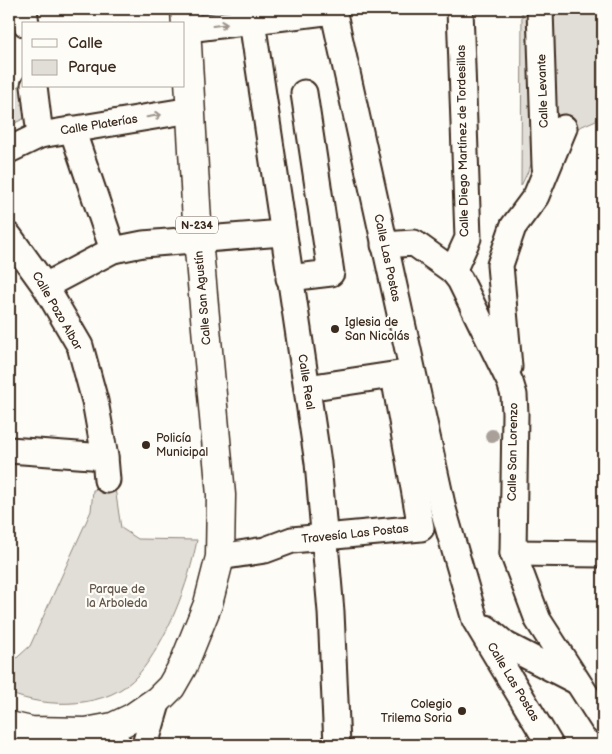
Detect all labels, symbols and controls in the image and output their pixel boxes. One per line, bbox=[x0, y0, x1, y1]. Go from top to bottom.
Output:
one-way arrow bbox=[212, 20, 228, 30]
legend bbox=[22, 22, 185, 88]
text: Calle bbox=[68, 34, 103, 53]
street label: Calle Diego Martínez de Tordesillas bbox=[454, 45, 472, 237]
street label: Calle Levante bbox=[534, 54, 552, 128]
text: Parque bbox=[68, 58, 117, 77]
street label: Calle Platerías bbox=[59, 111, 139, 139]
one-way arrow bbox=[146, 111, 162, 121]
street label: Calle Las Postas bbox=[370, 213, 404, 303]
road number: N-234 bbox=[176, 216, 218, 234]
street label: Calle San Agustín bbox=[191, 250, 215, 346]
street label: Calle Pozo Albar bbox=[28, 269, 86, 354]
place label: Iglesia de San Nicolás bbox=[345, 315, 409, 344]
marker: Iglesia de San Nicolás bbox=[329, 323, 341, 335]
street label: Calle Real bbox=[294, 353, 318, 411]
street label: Calle San Lorenzo bbox=[505, 402, 521, 501]
place label: Policía Municipal bbox=[156, 431, 208, 460]
marker: Policía Municipal bbox=[140, 439, 152, 451]
street label: Travesía Las Postas bbox=[301, 521, 409, 547]
park label: Parque de la Arboleda bbox=[86, 582, 148, 611]
street label: Calle Las Postas bbox=[484, 640, 542, 724]
place label: Colegio Trilema Soria bbox=[381, 697, 452, 726]
marker: Colegio Trilema Soria bbox=[456, 705, 468, 717]

